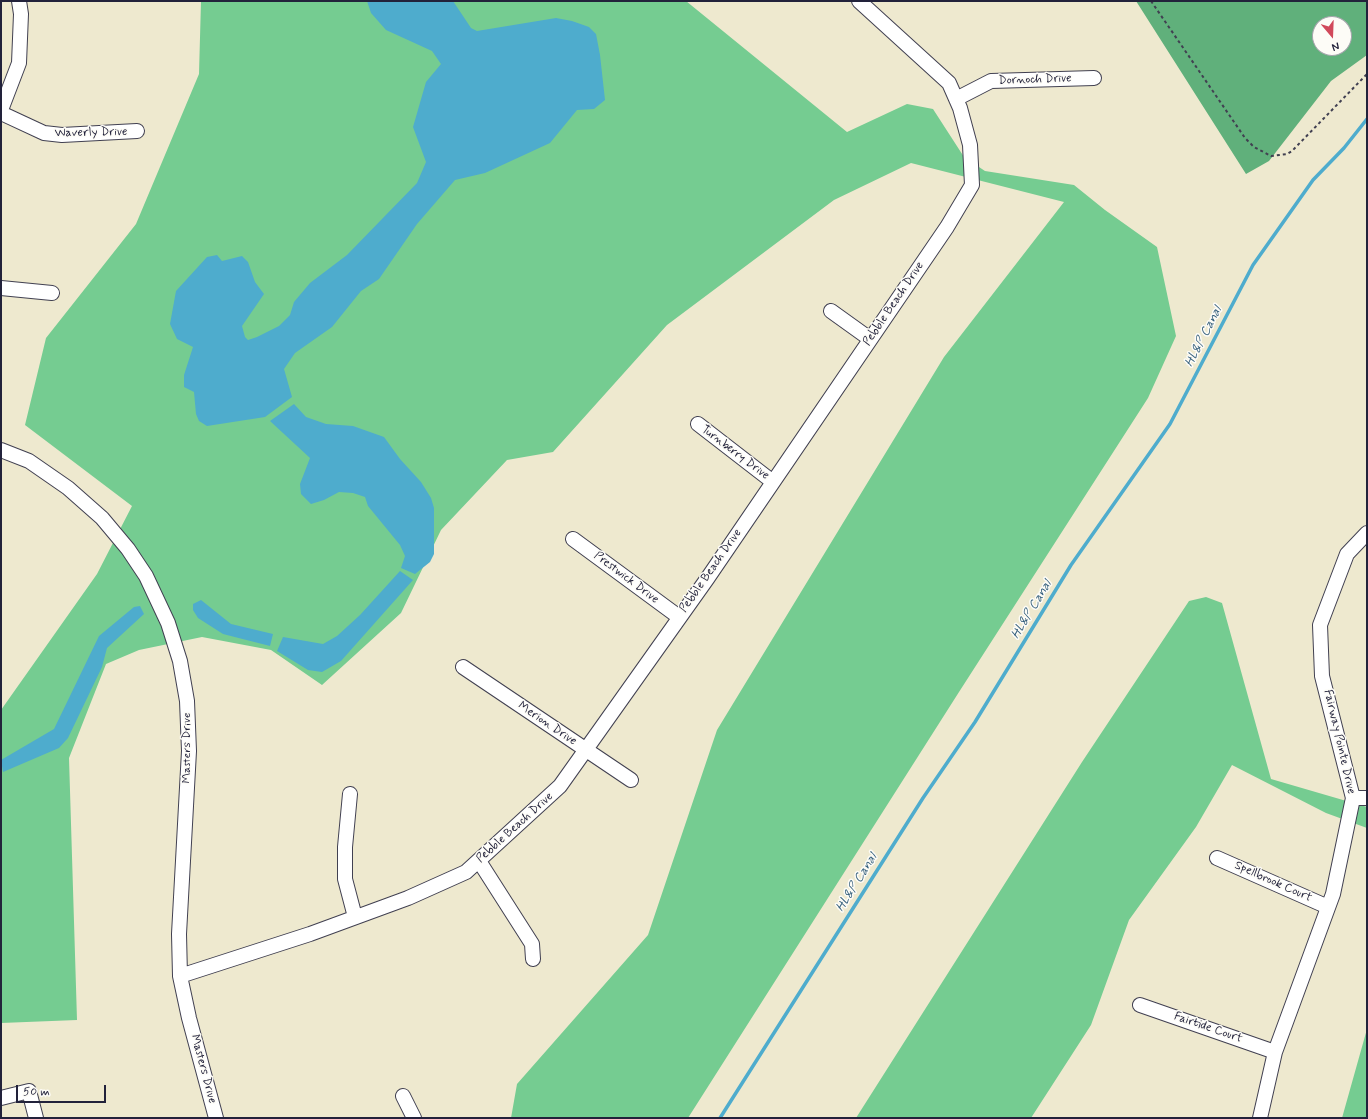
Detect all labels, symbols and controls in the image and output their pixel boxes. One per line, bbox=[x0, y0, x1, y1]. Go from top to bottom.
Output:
north arrow bbox=[1312, 16, 1352, 56]
text: N bbox=[1330, 39, 1341, 54]
street label: Dornoch Drive bbox=[998, 72, 1072, 88]
street label: Waverly Drive bbox=[55, 125, 127, 141]
street label: Pebble Beach Drive bbox=[861, 259, 927, 349]
water label: HL&P Canal bbox=[1182, 304, 1226, 370]
street label: Turnberry Drive bbox=[698, 423, 772, 483]
street label: Pebble Beach Drive bbox=[677, 527, 745, 615]
street label: Prestwick Drive bbox=[591, 549, 661, 607]
water label: HL&P Canal bbox=[1008, 578, 1056, 642]
street label: Fairway Pointe Drive bbox=[1320, 688, 1358, 796]
street label: Merion Drive bbox=[515, 699, 579, 749]
street label: Masters Drive bbox=[180, 713, 194, 783]
street label: Pebble Beach Drive bbox=[474, 790, 556, 866]
water label: HL&P Canal bbox=[833, 851, 881, 915]
street label: Spellbrook Court bbox=[1232, 859, 1314, 905]
street label: Fairtide Court bbox=[1172, 1010, 1244, 1046]
street label: Masters Drive bbox=[187, 1033, 219, 1105]
scale bar bbox=[18, 1077, 108, 1103]
text: 50 m bbox=[23, 1084, 50, 1100]

